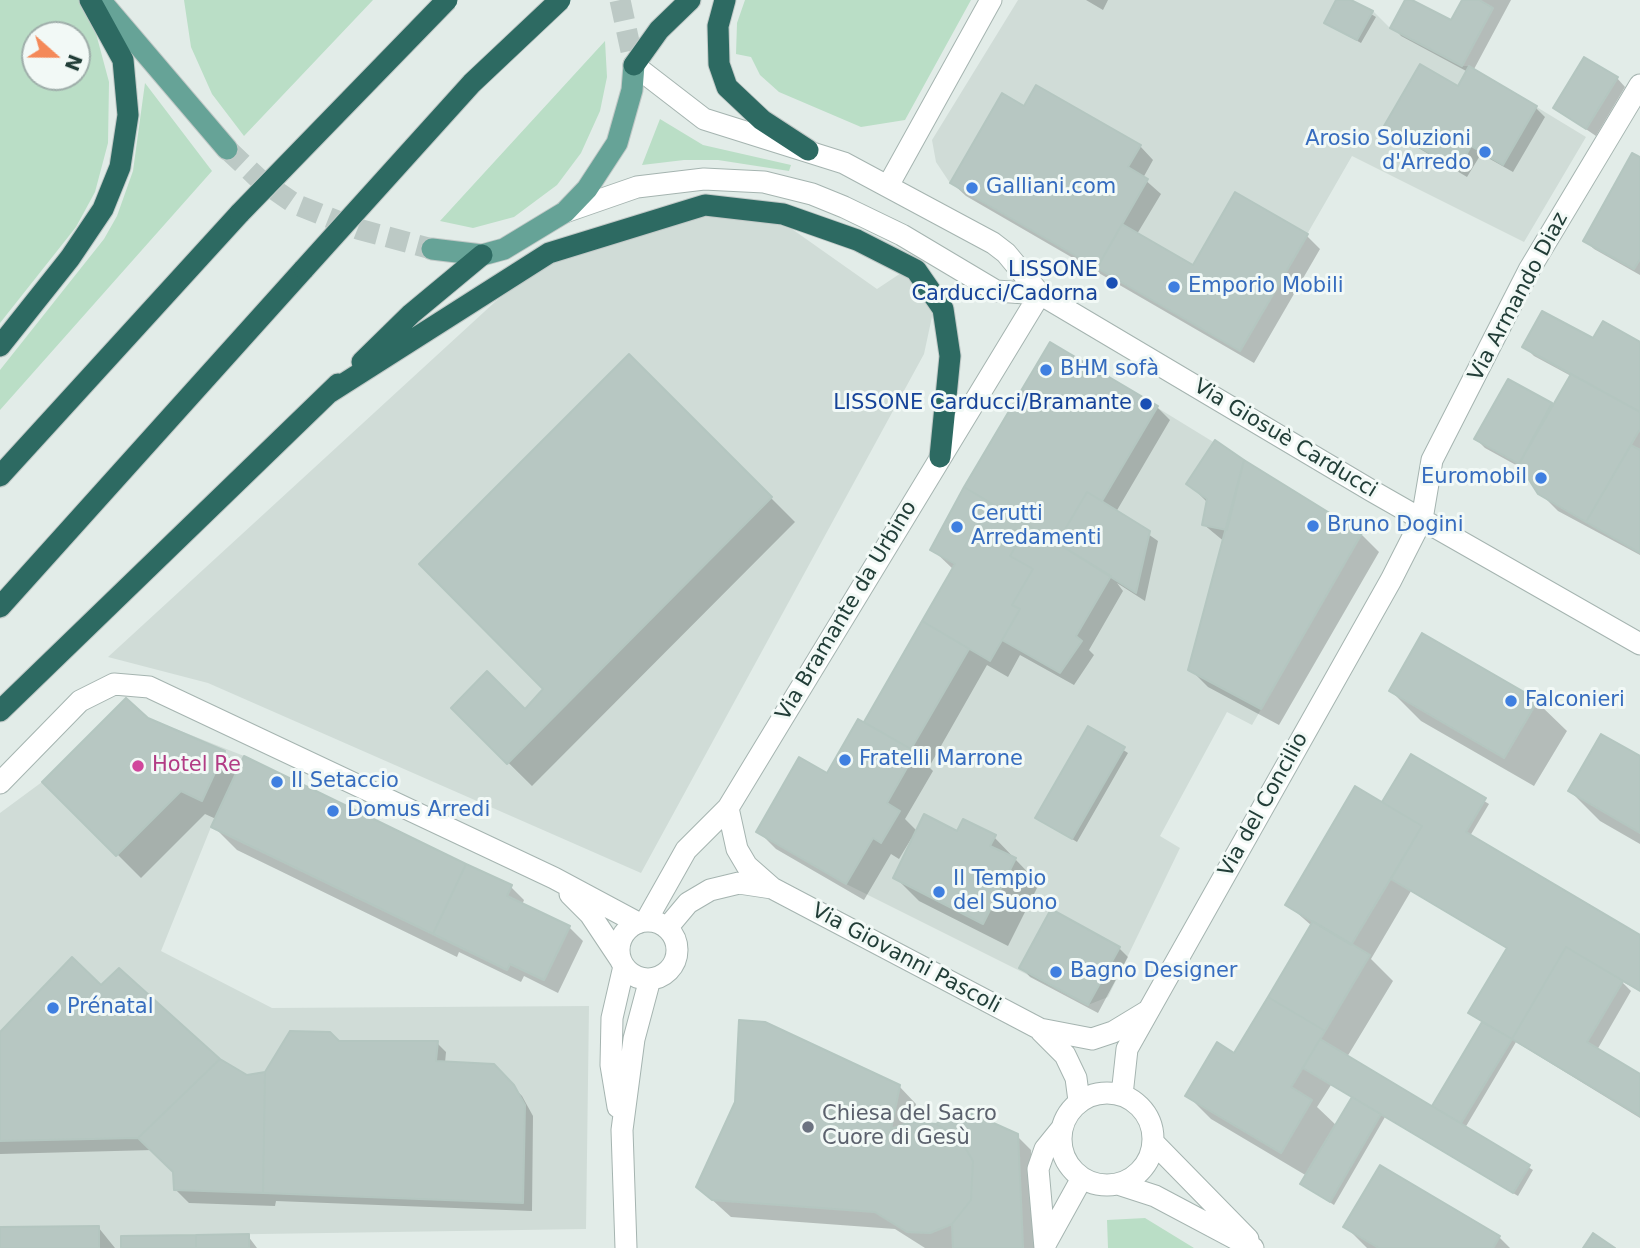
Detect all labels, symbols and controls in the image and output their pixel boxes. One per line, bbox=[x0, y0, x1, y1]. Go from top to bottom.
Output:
north arrow bbox=[21, 21, 91, 91]
text: N bbox=[61, 51, 87, 74]
place label: Arosio Soluzioni d'Arredo bbox=[1305, 127, 1471, 177]
marker: Arosio Soluzioni d'Arredo bbox=[1477, 144, 1493, 160]
place label: Galliani.com bbox=[986, 175, 1116, 201]
marker: Galliani.com bbox=[964, 180, 980, 196]
street label: Via Armando Diaz bbox=[1464, 208, 1574, 386]
place label: LISSONE Carducci/Cadorna bbox=[911, 258, 1098, 308]
place label: Emporio Mobili bbox=[1188, 274, 1344, 300]
marker: LISSONE Carducci/Cadorna bbox=[1104, 275, 1120, 291]
marker: Emporio Mobili bbox=[1166, 279, 1182, 295]
place label: BHM sofà bbox=[1060, 357, 1159, 383]
marker: BHM sofà bbox=[1038, 362, 1054, 378]
street label: Via Giosuè Carducci bbox=[1189, 374, 1381, 504]
place label: LISSONE Carducci/Bramante bbox=[833, 391, 1132, 417]
marker: LISSONE Carducci/Bramante bbox=[1138, 396, 1154, 412]
place label: Euromobil bbox=[1421, 465, 1527, 491]
marker: Euromobil bbox=[1533, 470, 1549, 486]
street label: Via Bramante da Urbino bbox=[771, 497, 923, 725]
place label: Cerutti Arredamenti bbox=[971, 502, 1102, 552]
place label: Bruno Dogini bbox=[1327, 513, 1464, 539]
marker: Bruno Dogini bbox=[1305, 518, 1321, 534]
marker: Cerutti Arredamenti bbox=[949, 519, 965, 535]
place label: Falconieri bbox=[1525, 688, 1625, 714]
marker: Falconieri bbox=[1503, 693, 1519, 709]
street label: Via del Concilio bbox=[1214, 729, 1314, 881]
place label: Fratelli Marrone bbox=[859, 747, 1023, 773]
marker: Fratelli Marrone bbox=[837, 752, 853, 768]
place label: Hotel Re bbox=[152, 753, 241, 779]
marker: Hotel Re bbox=[130, 758, 146, 774]
place label: Il Setaccio bbox=[291, 769, 399, 795]
marker: Il Setaccio bbox=[269, 774, 285, 790]
place label: Domus Arredi bbox=[347, 798, 490, 824]
marker: Domus Arredi bbox=[325, 803, 341, 819]
place label: Il Tempio del Suono bbox=[953, 867, 1057, 917]
marker: Il Tempio del Suono bbox=[931, 884, 947, 900]
street label: Via Giovanni Pascoli bbox=[807, 899, 1005, 1019]
place label: Bagno Designer bbox=[1070, 959, 1237, 985]
marker: Bagno Designer bbox=[1048, 964, 1064, 980]
place label: Prénatal bbox=[67, 995, 154, 1021]
marker: Prénatal bbox=[45, 1000, 61, 1016]
place label: Chiesa del Sacro Cuore di Gesù bbox=[822, 1102, 997, 1152]
marker: Chiesa del Sacro Cuore di Gesù bbox=[800, 1119, 816, 1135]

